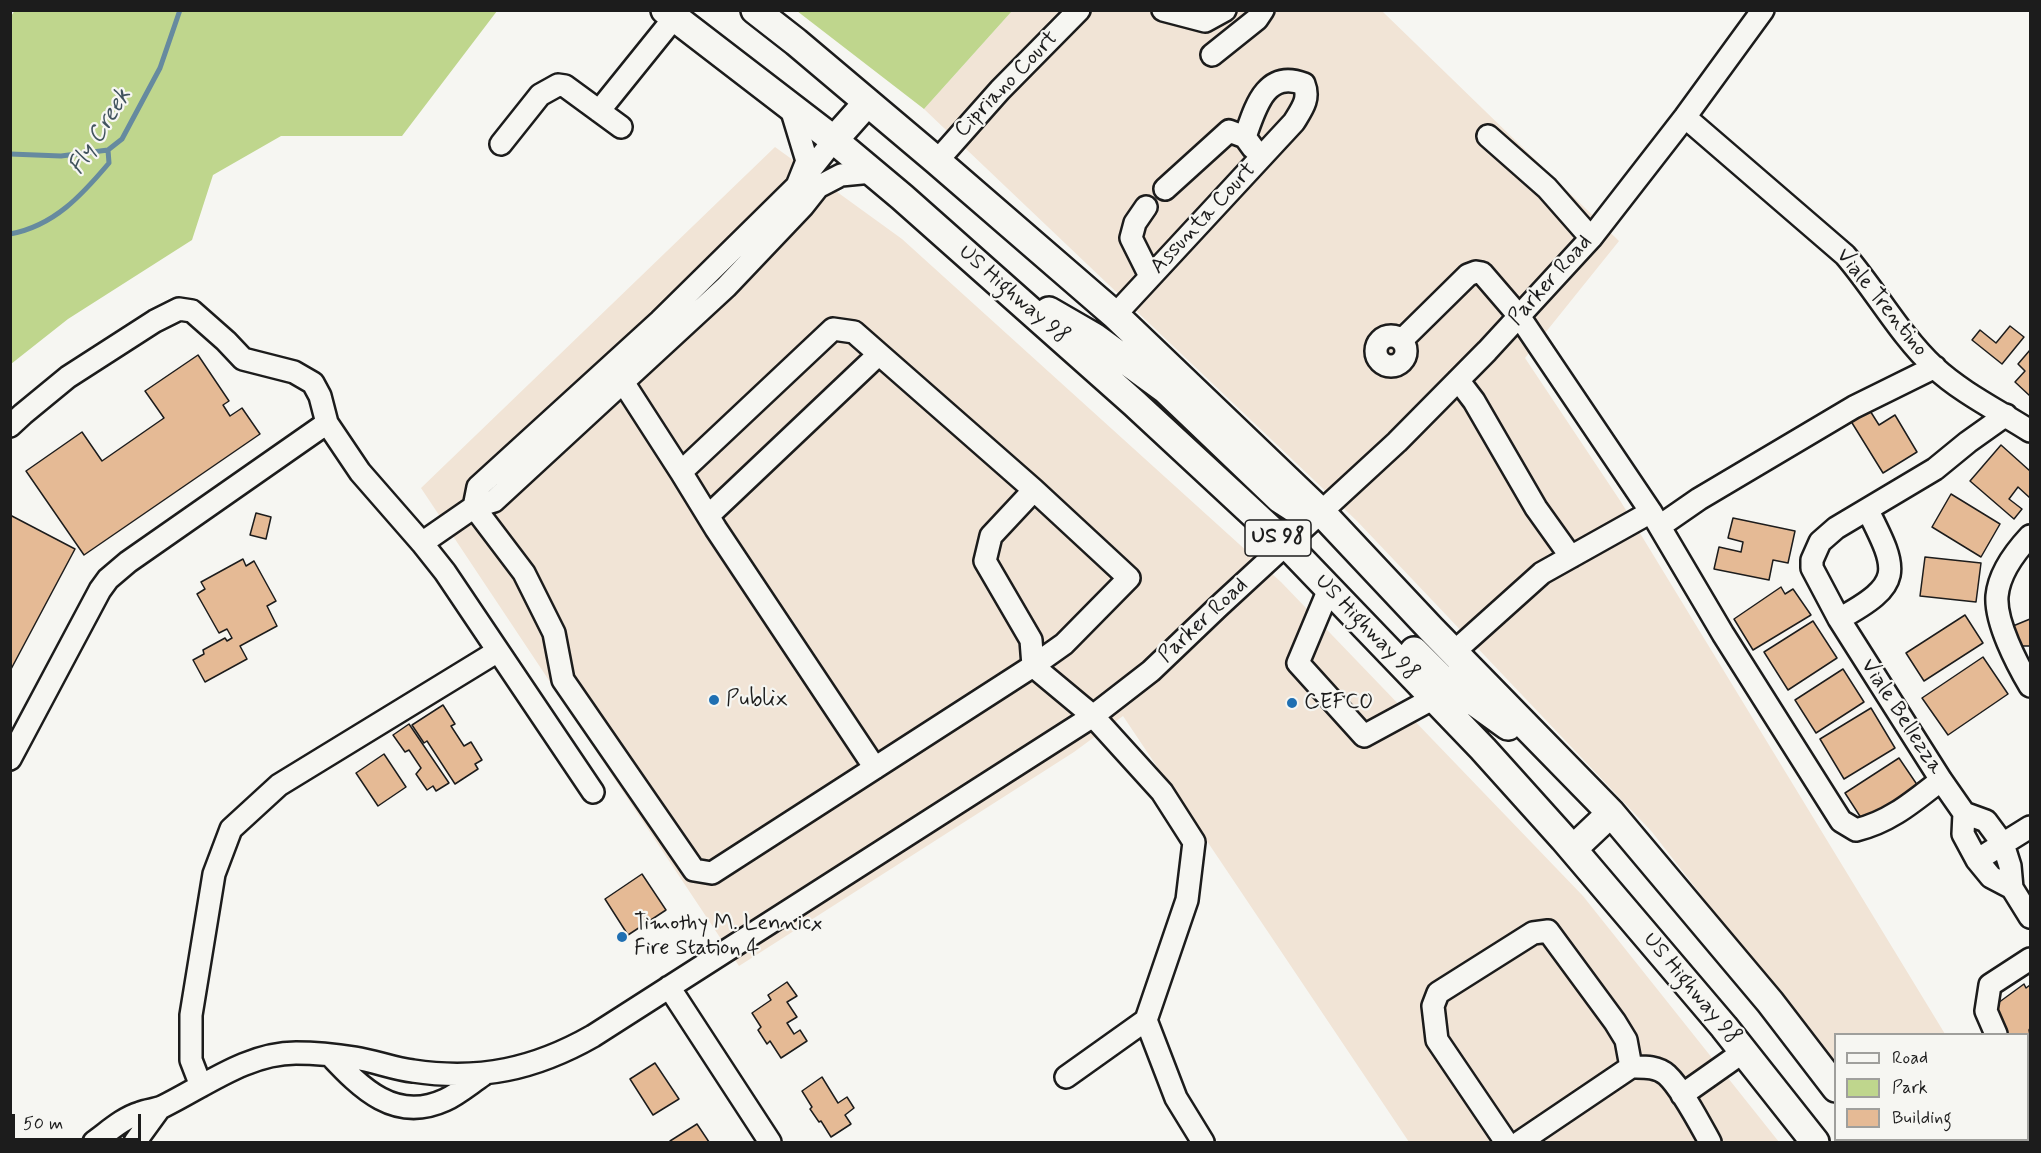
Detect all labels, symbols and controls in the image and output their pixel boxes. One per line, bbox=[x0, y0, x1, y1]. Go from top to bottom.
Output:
street label: Cipriano Court bbox=[950, 26, 1064, 144]
water label: Fly Creek bbox=[63, 84, 139, 180]
street label: Assunta Court bbox=[1146, 158, 1262, 280]
street label: Parker Road bbox=[1503, 230, 1599, 332]
street label: US Highway 98 bbox=[952, 240, 1074, 350]
street label: Viale Trentino bbox=[1829, 243, 1933, 363]
road number: US 98 bbox=[1245, 520, 1311, 556]
street label: US Highway 98 bbox=[1309, 569, 1423, 687]
street label: Parker Road bbox=[1154, 573, 1254, 669]
street label: Viale Bellezza bbox=[1854, 654, 1948, 780]
place label: Publix bbox=[726, 687, 788, 713]
place label: CEFCO bbox=[1304, 690, 1373, 716]
marker: Publix bbox=[707, 693, 721, 707]
marker: CEFCO bbox=[1285, 696, 1299, 710]
place label: Timothy M. Lennicx Fire Station 4 bbox=[634, 911, 822, 962]
street label: US Highway 98 bbox=[1637, 928, 1745, 1050]
marker: Timothy M. Lennicx Fire Station 4 bbox=[615, 930, 629, 944]
legend bbox=[1834, 1033, 2029, 1141]
text: Road bbox=[1892, 1046, 1928, 1070]
text: Park bbox=[1892, 1076, 1928, 1100]
scale bar bbox=[15, 1102, 144, 1140]
text: Building bbox=[1892, 1106, 1952, 1130]
text: 50 m bbox=[23, 1112, 63, 1136]

